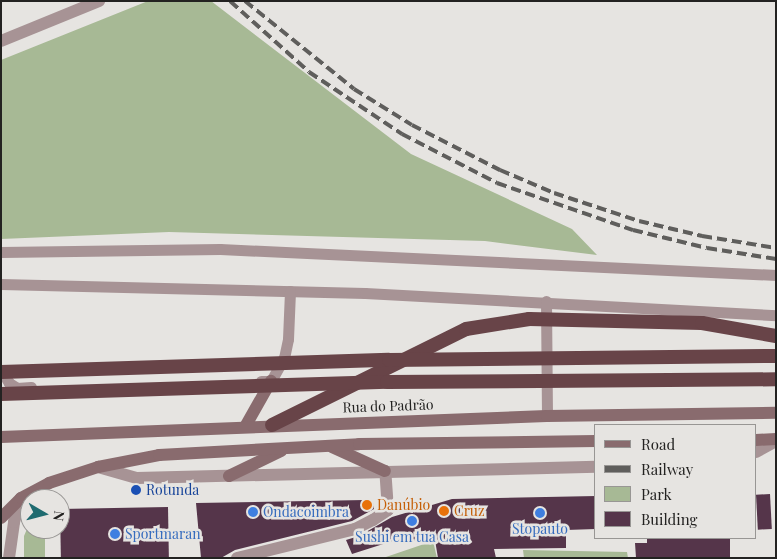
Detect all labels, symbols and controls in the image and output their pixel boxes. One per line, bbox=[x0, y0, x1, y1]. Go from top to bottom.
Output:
street label: Rua do Padrão bbox=[342, 396, 434, 416]
legend bbox=[594, 424, 757, 539]
text: Road bbox=[641, 434, 675, 454]
text: Railway bbox=[641, 459, 693, 479]
place label: Rotunda bbox=[146, 482, 199, 498]
marker: Rotunda bbox=[130, 484, 142, 496]
text: Park bbox=[641, 484, 672, 504]
north arrow bbox=[20, 489, 70, 539]
place label: Danúbio bbox=[377, 497, 430, 513]
marker: Danúbio bbox=[361, 499, 373, 511]
place label: Cruz bbox=[454, 503, 485, 519]
place label: Ondacoimbra bbox=[263, 504, 349, 520]
marker: Cruz bbox=[438, 505, 450, 517]
marker: Ondacoimbra bbox=[247, 506, 259, 518]
marker: Stopauto bbox=[534, 507, 546, 519]
text: Building bbox=[641, 509, 697, 529]
text: N bbox=[49, 510, 69, 522]
marker: Sushi em tua Casa bbox=[406, 515, 418, 527]
place label: Stopauto bbox=[512, 521, 568, 537]
place label: Sportmaran bbox=[125, 526, 201, 542]
marker: Sportmaran bbox=[109, 528, 121, 540]
place label: Sushi em tua Casa bbox=[355, 529, 469, 545]

